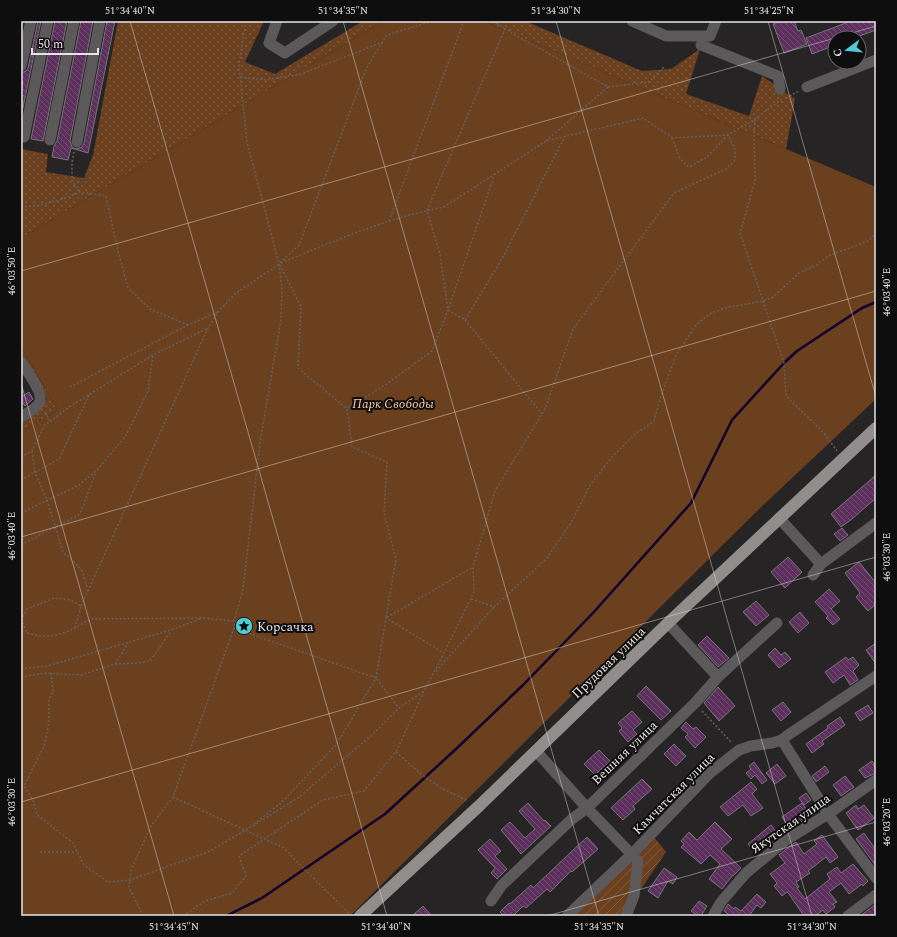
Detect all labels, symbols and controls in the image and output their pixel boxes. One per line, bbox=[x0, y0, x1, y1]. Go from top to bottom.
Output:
text: 51°34'40"N bbox=[105, 3, 155, 19]
text: 51°34'35"N bbox=[318, 3, 368, 19]
text: 51°34'30"N bbox=[531, 3, 581, 19]
text: 51°34'25"N bbox=[744, 3, 794, 19]
scale bar bbox=[32, 30, 98, 56]
north arrow bbox=[827, 30, 867, 70]
text: 50 m bbox=[38, 35, 63, 54]
text: С bbox=[829, 46, 847, 59]
text: 46°03'50"E bbox=[4, 247, 20, 295]
text: 46°03'40"E bbox=[879, 268, 895, 316]
park label: Парк Свободы bbox=[352, 394, 434, 414]
text: 46°03'40"E bbox=[4, 512, 20, 560]
text: 46°03'30"E bbox=[879, 533, 895, 581]
place icon: Корсачка bbox=[234, 616, 254, 636]
place label: Корсачка bbox=[257, 617, 314, 637]
street label: Прудовая улица bbox=[567, 622, 651, 703]
street label: Вешняя улица bbox=[587, 715, 663, 790]
street label: Камчатская улица bbox=[628, 748, 720, 839]
text: 46°03'30"E bbox=[4, 778, 20, 826]
street label: Якутская улица bbox=[746, 788, 835, 859]
text: 46°03'20"E bbox=[879, 798, 895, 846]
text: 51°34'45"N bbox=[149, 919, 199, 935]
text: 51°34'40"N bbox=[361, 919, 411, 935]
text: 51°34'35"N bbox=[574, 919, 624, 935]
text: 51°34'30"N bbox=[787, 919, 837, 935]

